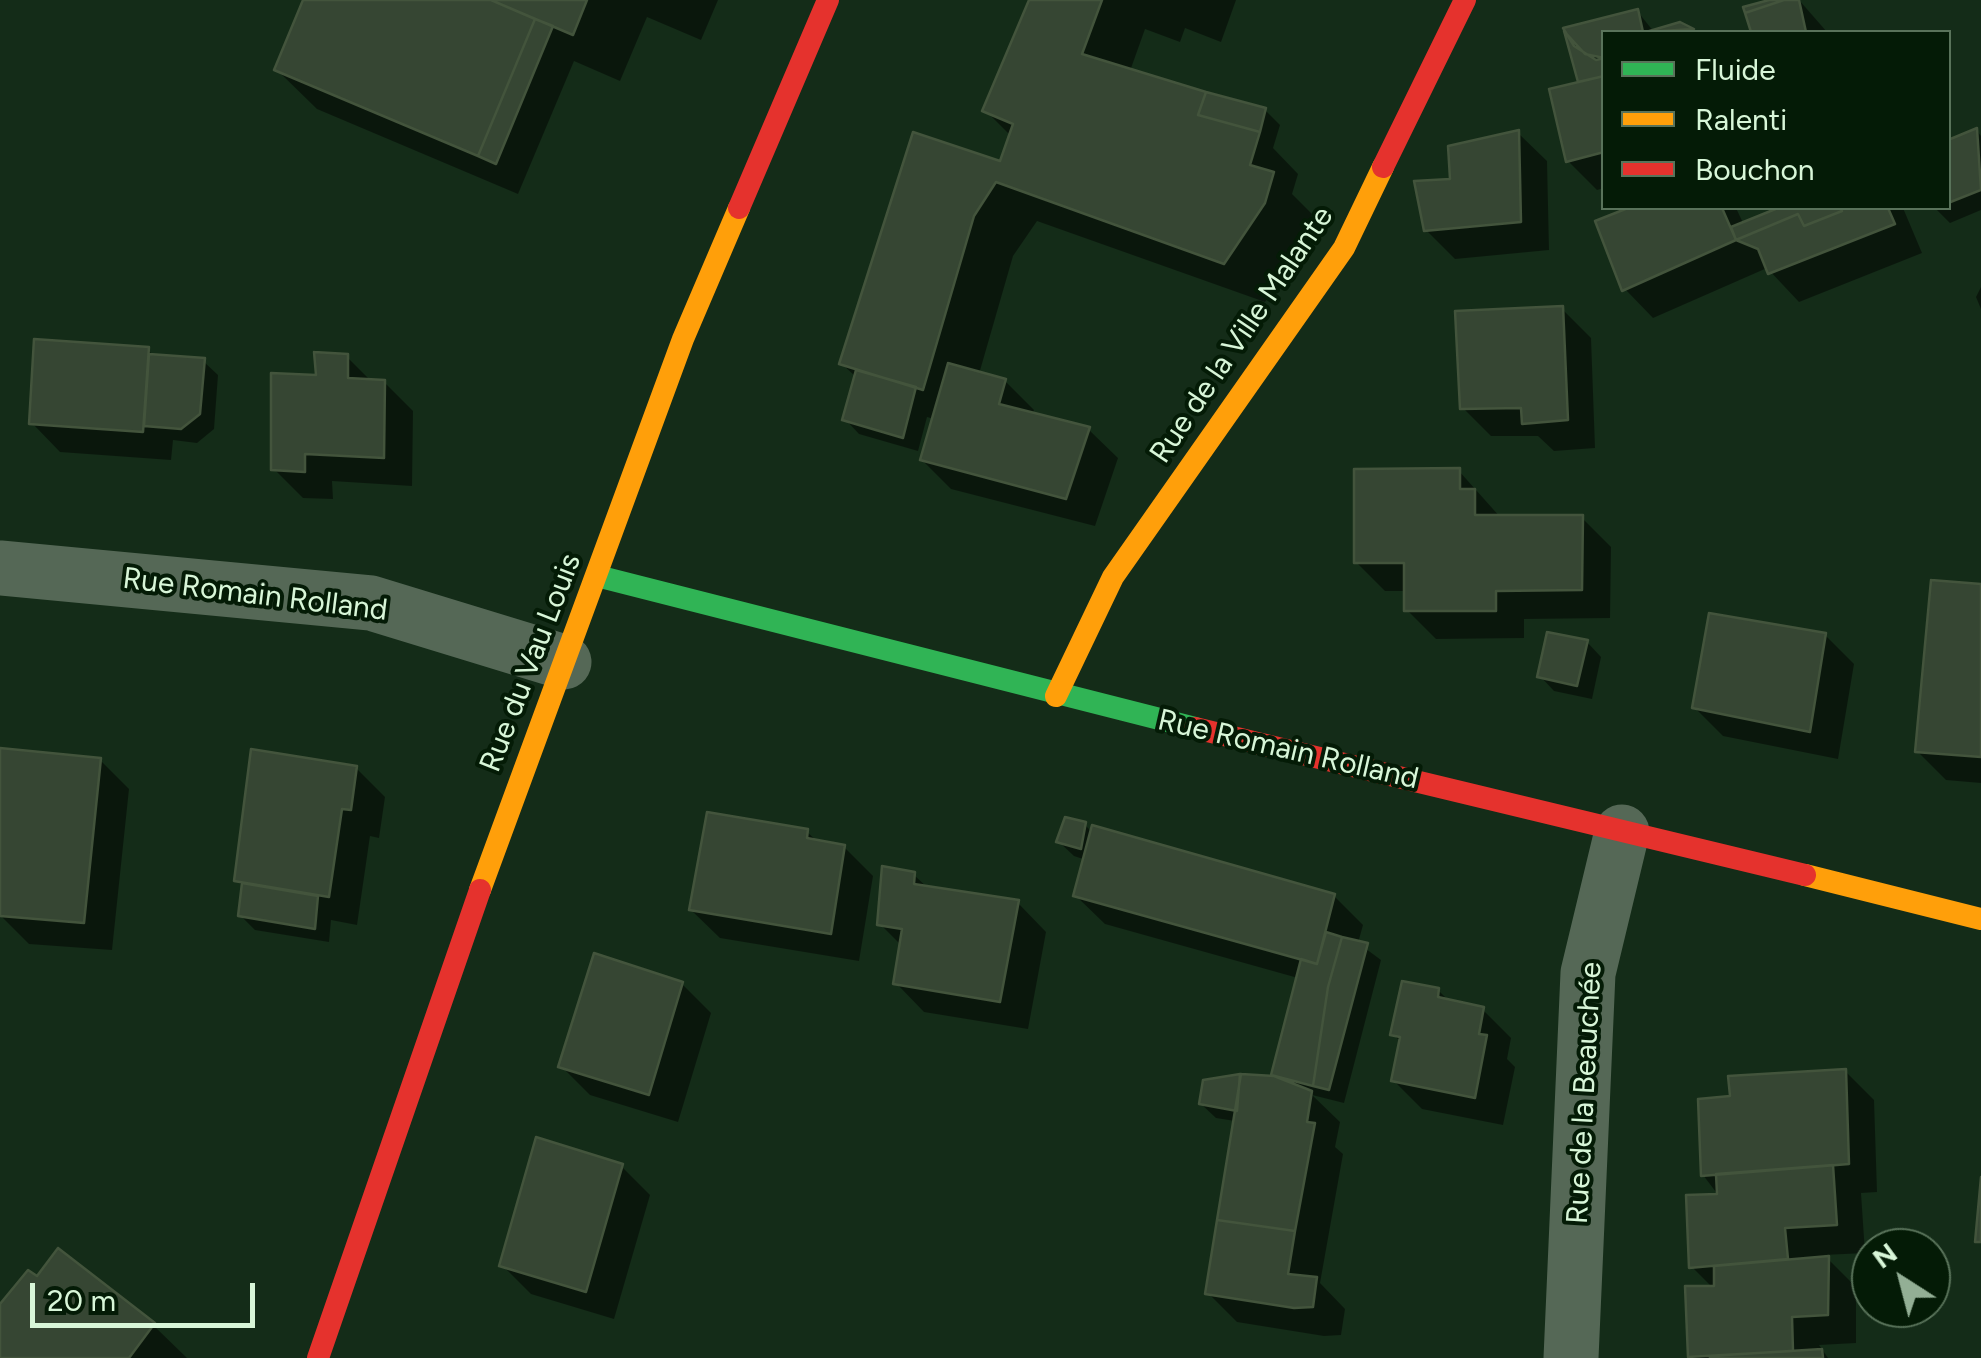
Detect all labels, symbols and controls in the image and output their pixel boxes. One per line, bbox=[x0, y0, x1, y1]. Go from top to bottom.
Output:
legend bbox=[1601, 30, 1951, 210]
text: Fluide bbox=[1695, 51, 1776, 88]
text: Ralenti bbox=[1695, 101, 1787, 138]
text: Bouchon bbox=[1695, 151, 1815, 188]
street label: Rue de la Ville Malante bbox=[1143, 200, 1341, 470]
street label: Rue du Vau Louis bbox=[473, 549, 589, 777]
street label: Rue Romain Rolland bbox=[121, 561, 389, 629]
street label: Rue Romain Rolland bbox=[1154, 702, 1422, 798]
street label: Rue de la Beauchée bbox=[1560, 961, 1610, 1225]
north arrow bbox=[1851, 1228, 1951, 1328]
text: N bbox=[1866, 1235, 1903, 1275]
scale bar bbox=[35, 1263, 260, 1325]
text: 20 m bbox=[47, 1282, 116, 1319]

